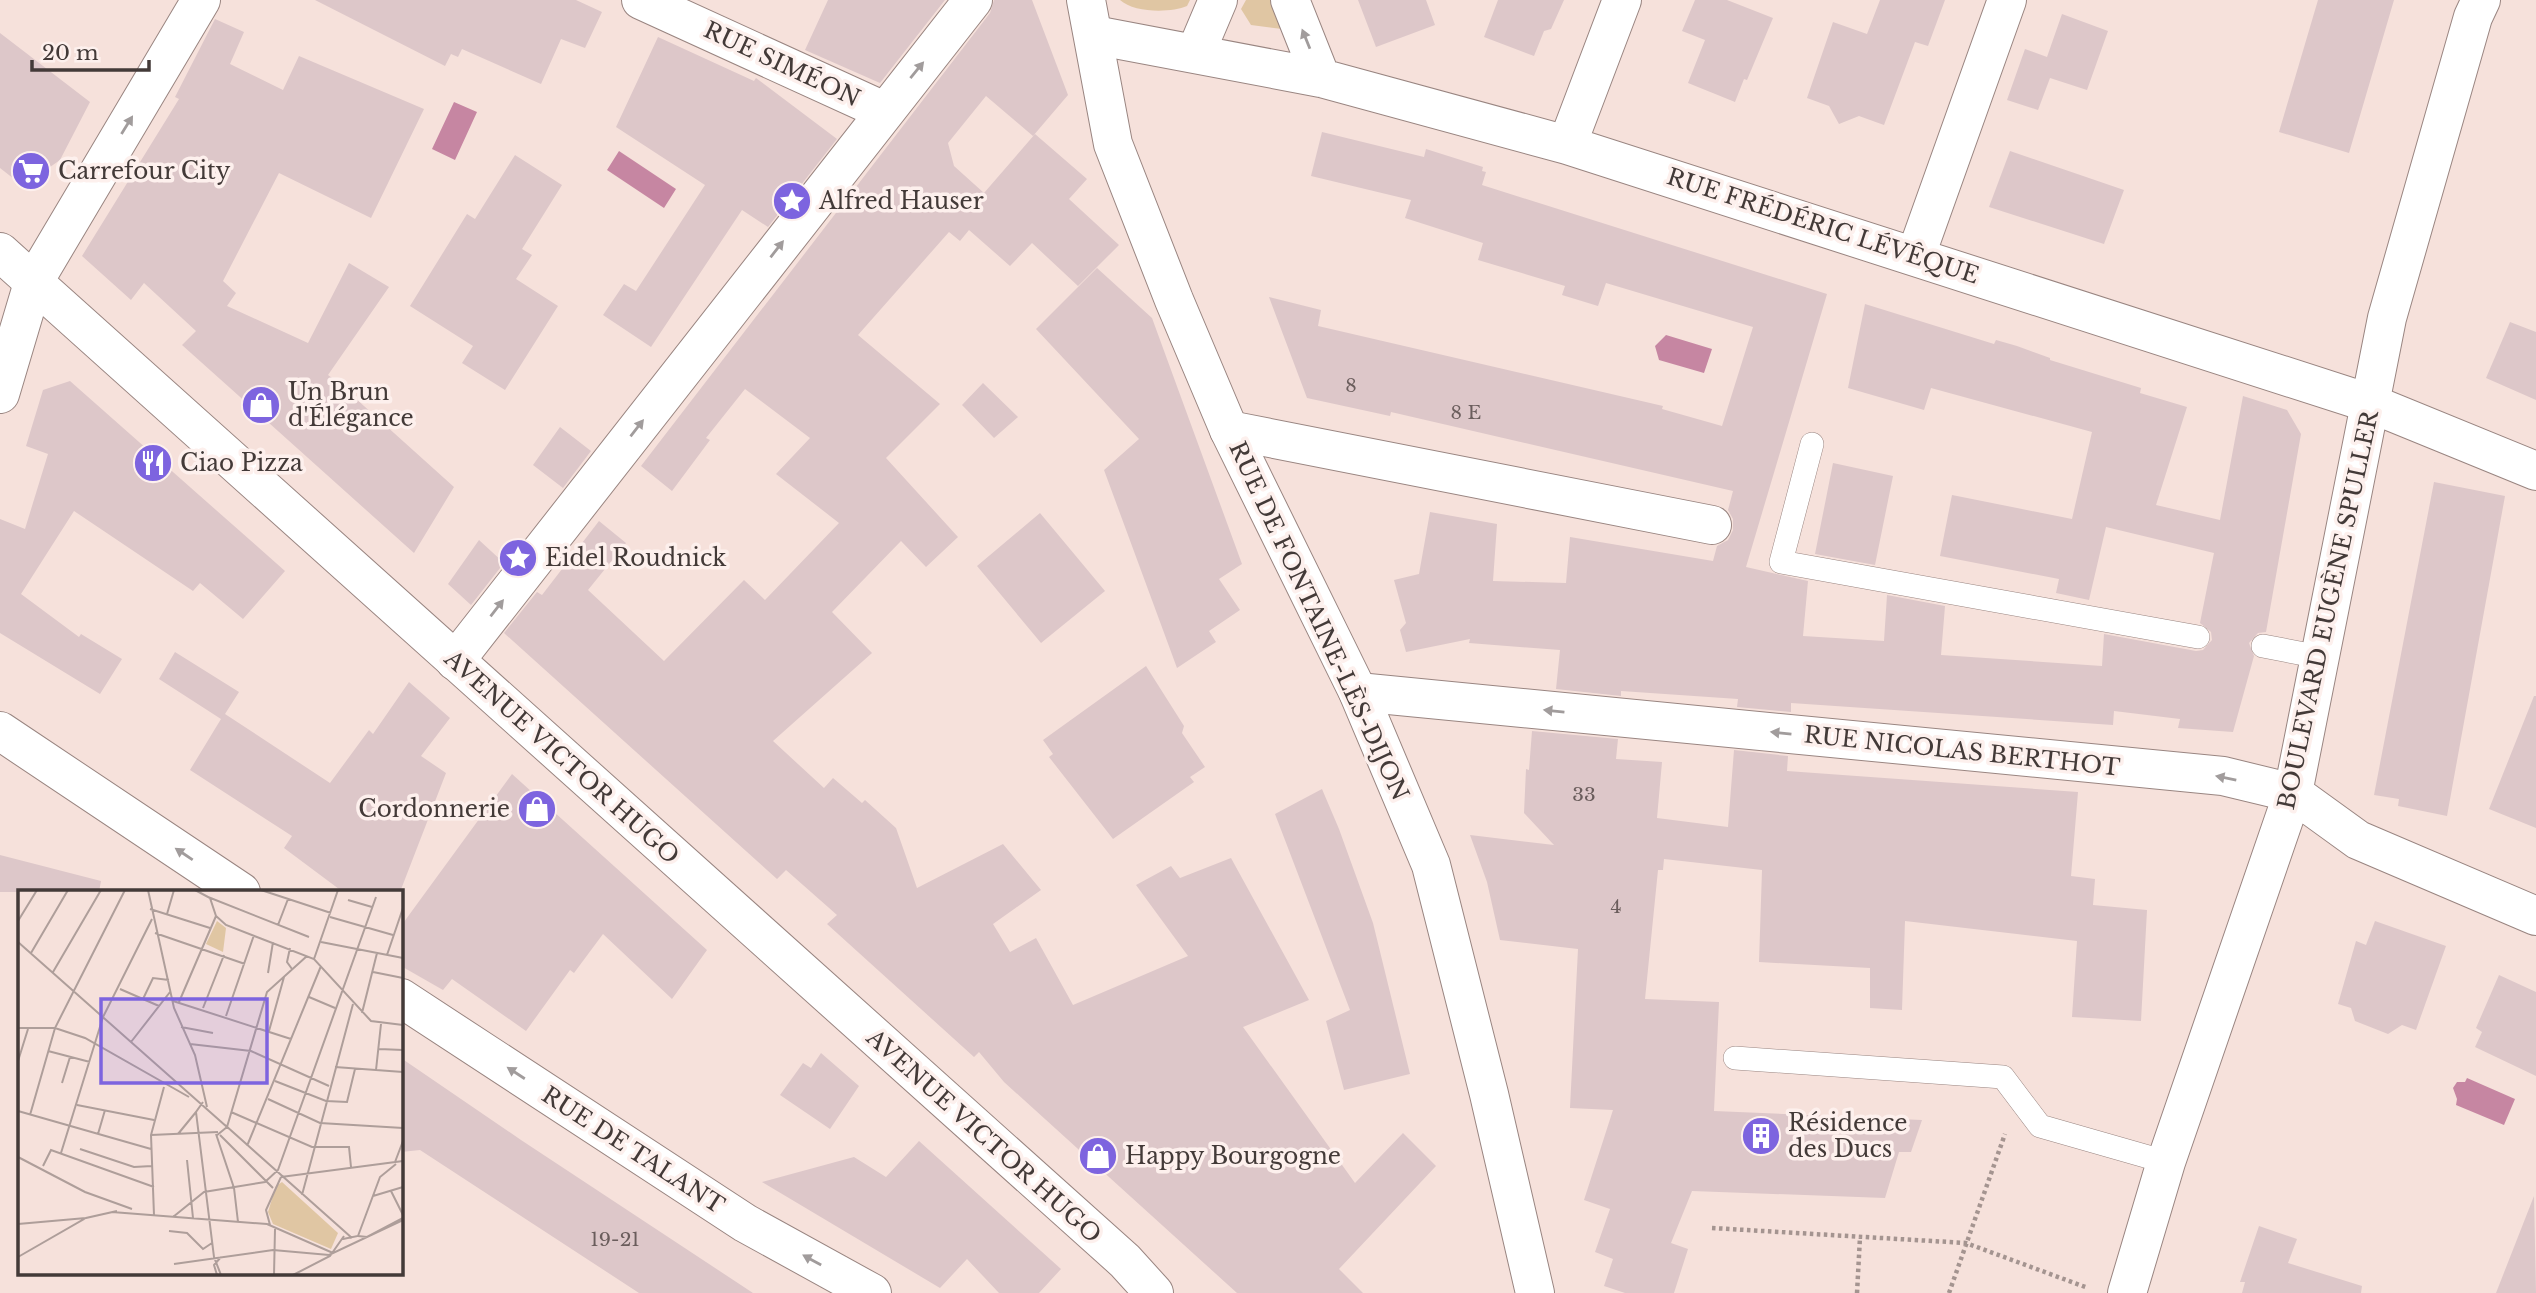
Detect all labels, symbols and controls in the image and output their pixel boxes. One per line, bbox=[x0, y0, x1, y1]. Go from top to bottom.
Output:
street label: RUE SIMÉON bbox=[699, 15, 865, 112]
scale bar bbox=[32, 28, 149, 72]
one-way arrow bbox=[1300, 28, 1311, 49]
text: 20 m bbox=[42, 40, 99, 66]
one-way arrow bbox=[909, 61, 924, 78]
one-way arrow bbox=[121, 115, 134, 134]
supermarket icon: Carrefour City bbox=[10, 150, 52, 192]
place label: Carrefour City bbox=[58, 157, 231, 185]
street label: RUE FRÉDÉRIC LÉVÊQUE bbox=[1663, 160, 1983, 290]
place icon: Alfred Hauser bbox=[771, 180, 813, 222]
place label: Alfred Hauser bbox=[818, 187, 984, 215]
one-way arrow bbox=[769, 240, 783, 258]
house number: 8 bbox=[1345, 374, 1357, 397]
place label: Un Brun d'Élégance bbox=[288, 378, 414, 432]
shop icon: Un Brun d'Élégance bbox=[240, 384, 282, 426]
house number: 8 E bbox=[1451, 401, 1481, 424]
street label: BOULEVARD EUGÈNE SPULLER bbox=[2271, 407, 2384, 812]
one-way arrow bbox=[629, 420, 644, 438]
street label: RUE DE FONTAINE-LÈS-DIJON bbox=[1223, 437, 1416, 805]
restaurant icon: Ciao Pizza bbox=[132, 442, 174, 484]
place label: Ciao Pizza bbox=[180, 449, 303, 477]
place icon: Eidel Roudnick bbox=[497, 537, 539, 579]
place label: Eidel Roudnick bbox=[545, 544, 727, 572]
one-way arrow bbox=[489, 599, 504, 617]
street label: AVENUE VICTOR HUGO bbox=[438, 644, 685, 870]
one-way arrow bbox=[1543, 705, 1565, 716]
street label: RUE NICOLAS BERTHOT bbox=[1803, 720, 2122, 782]
one-way arrow bbox=[1769, 727, 1791, 738]
one-way arrow bbox=[2215, 772, 2237, 783]
house number: 33 bbox=[1572, 783, 1596, 806]
shop icon: Cordonnerie bbox=[516, 788, 558, 830]
place label: Cordonnerie bbox=[358, 795, 510, 823]
one-way arrow bbox=[175, 848, 194, 861]
inset map bbox=[18, 890, 402, 1276]
house number: 4 bbox=[1610, 895, 1622, 918]
street label: AVENUE VICTOR HUGO bbox=[860, 1023, 1107, 1249]
one-way arrow bbox=[506, 1067, 526, 1080]
street label: RUE DE TALANT bbox=[537, 1081, 730, 1220]
place label: Résidence des Ducs bbox=[1788, 1109, 1908, 1163]
building icon: Résidence des Ducs bbox=[1740, 1115, 1782, 1157]
shop icon: Happy Bourgogne bbox=[1077, 1135, 1119, 1177]
place label: Happy Bourgogne bbox=[1125, 1142, 1341, 1170]
house number: 19-21 bbox=[590, 1228, 640, 1251]
one-way arrow bbox=[802, 1254, 821, 1266]

